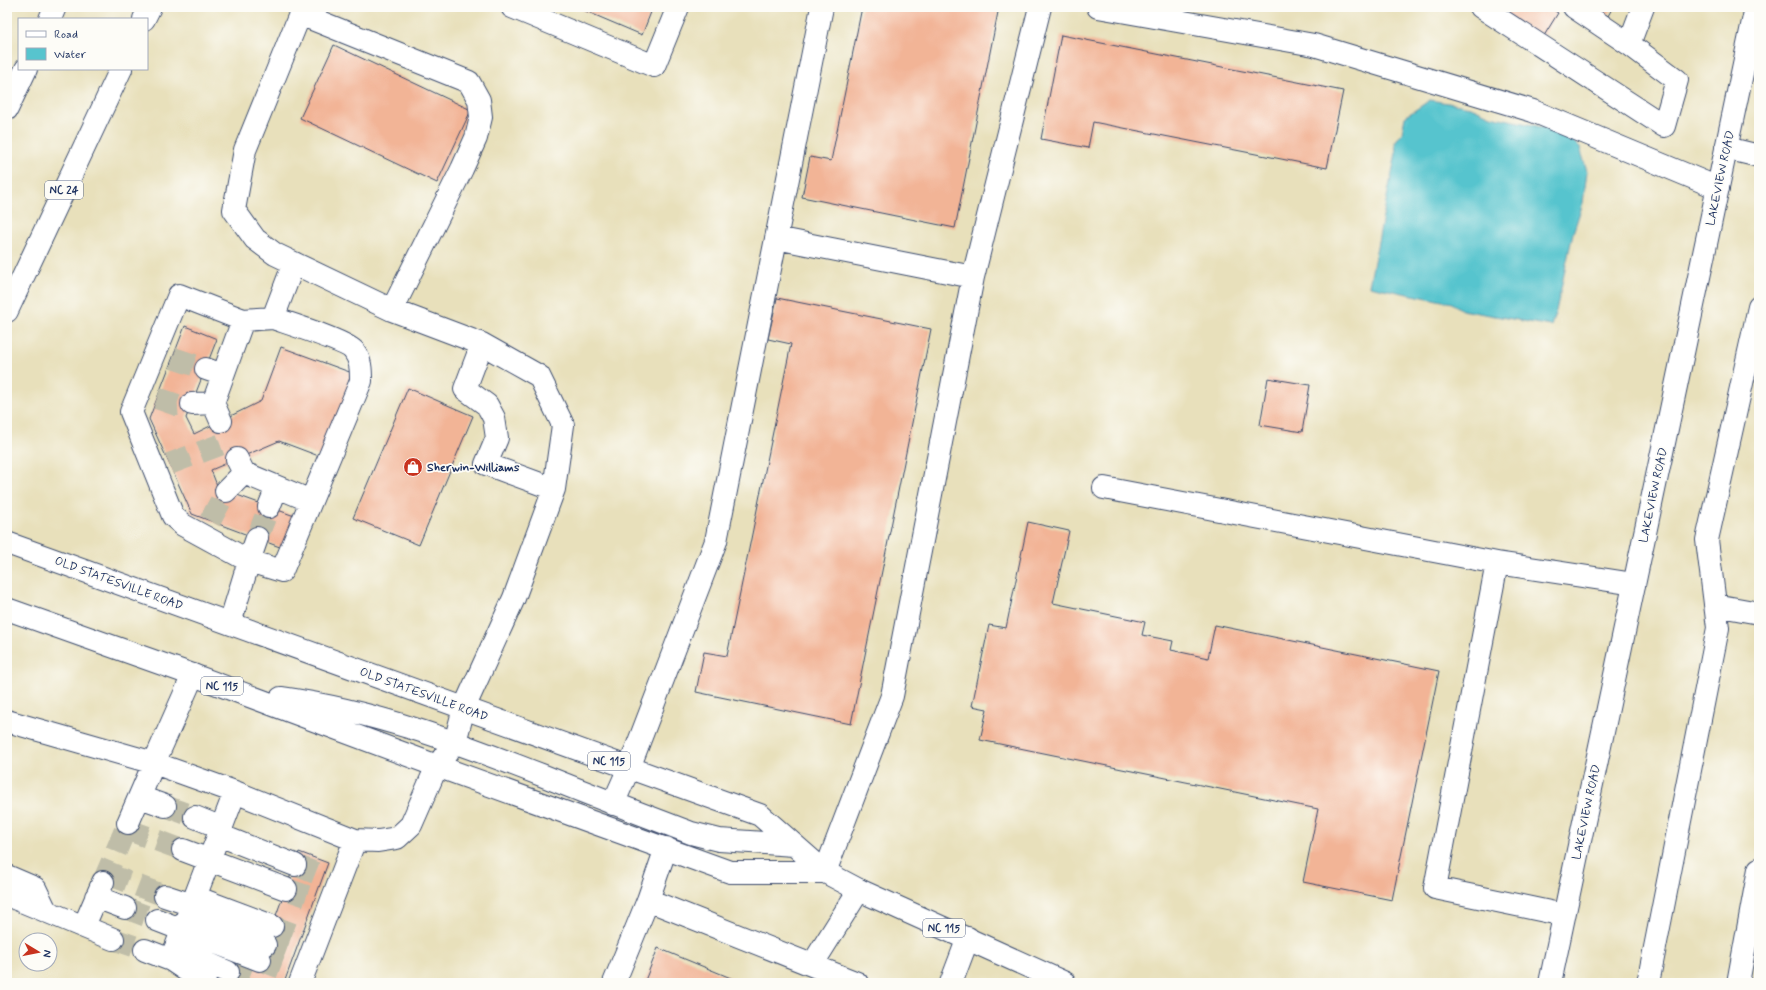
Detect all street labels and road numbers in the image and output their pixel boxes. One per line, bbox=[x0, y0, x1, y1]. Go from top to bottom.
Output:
street label: LAKEVIEW ROAD bbox=[1703, 129, 1739, 227]
road number: NC 24 bbox=[45, 181, 83, 199]
street label: LAKEVIEW ROAD bbox=[1636, 446, 1672, 544]
street label: OLD STATESVILLE ROAD bbox=[52, 553, 185, 615]
street label: OLD STATESVILLE ROAD bbox=[357, 664, 490, 726]
road number: NC 115 bbox=[201, 677, 243, 695]
road number: NC 115 bbox=[588, 752, 630, 770]
street label: LAKEVIEW ROAD bbox=[1569, 763, 1605, 861]
road number: NC 115 bbox=[923, 919, 965, 937]

